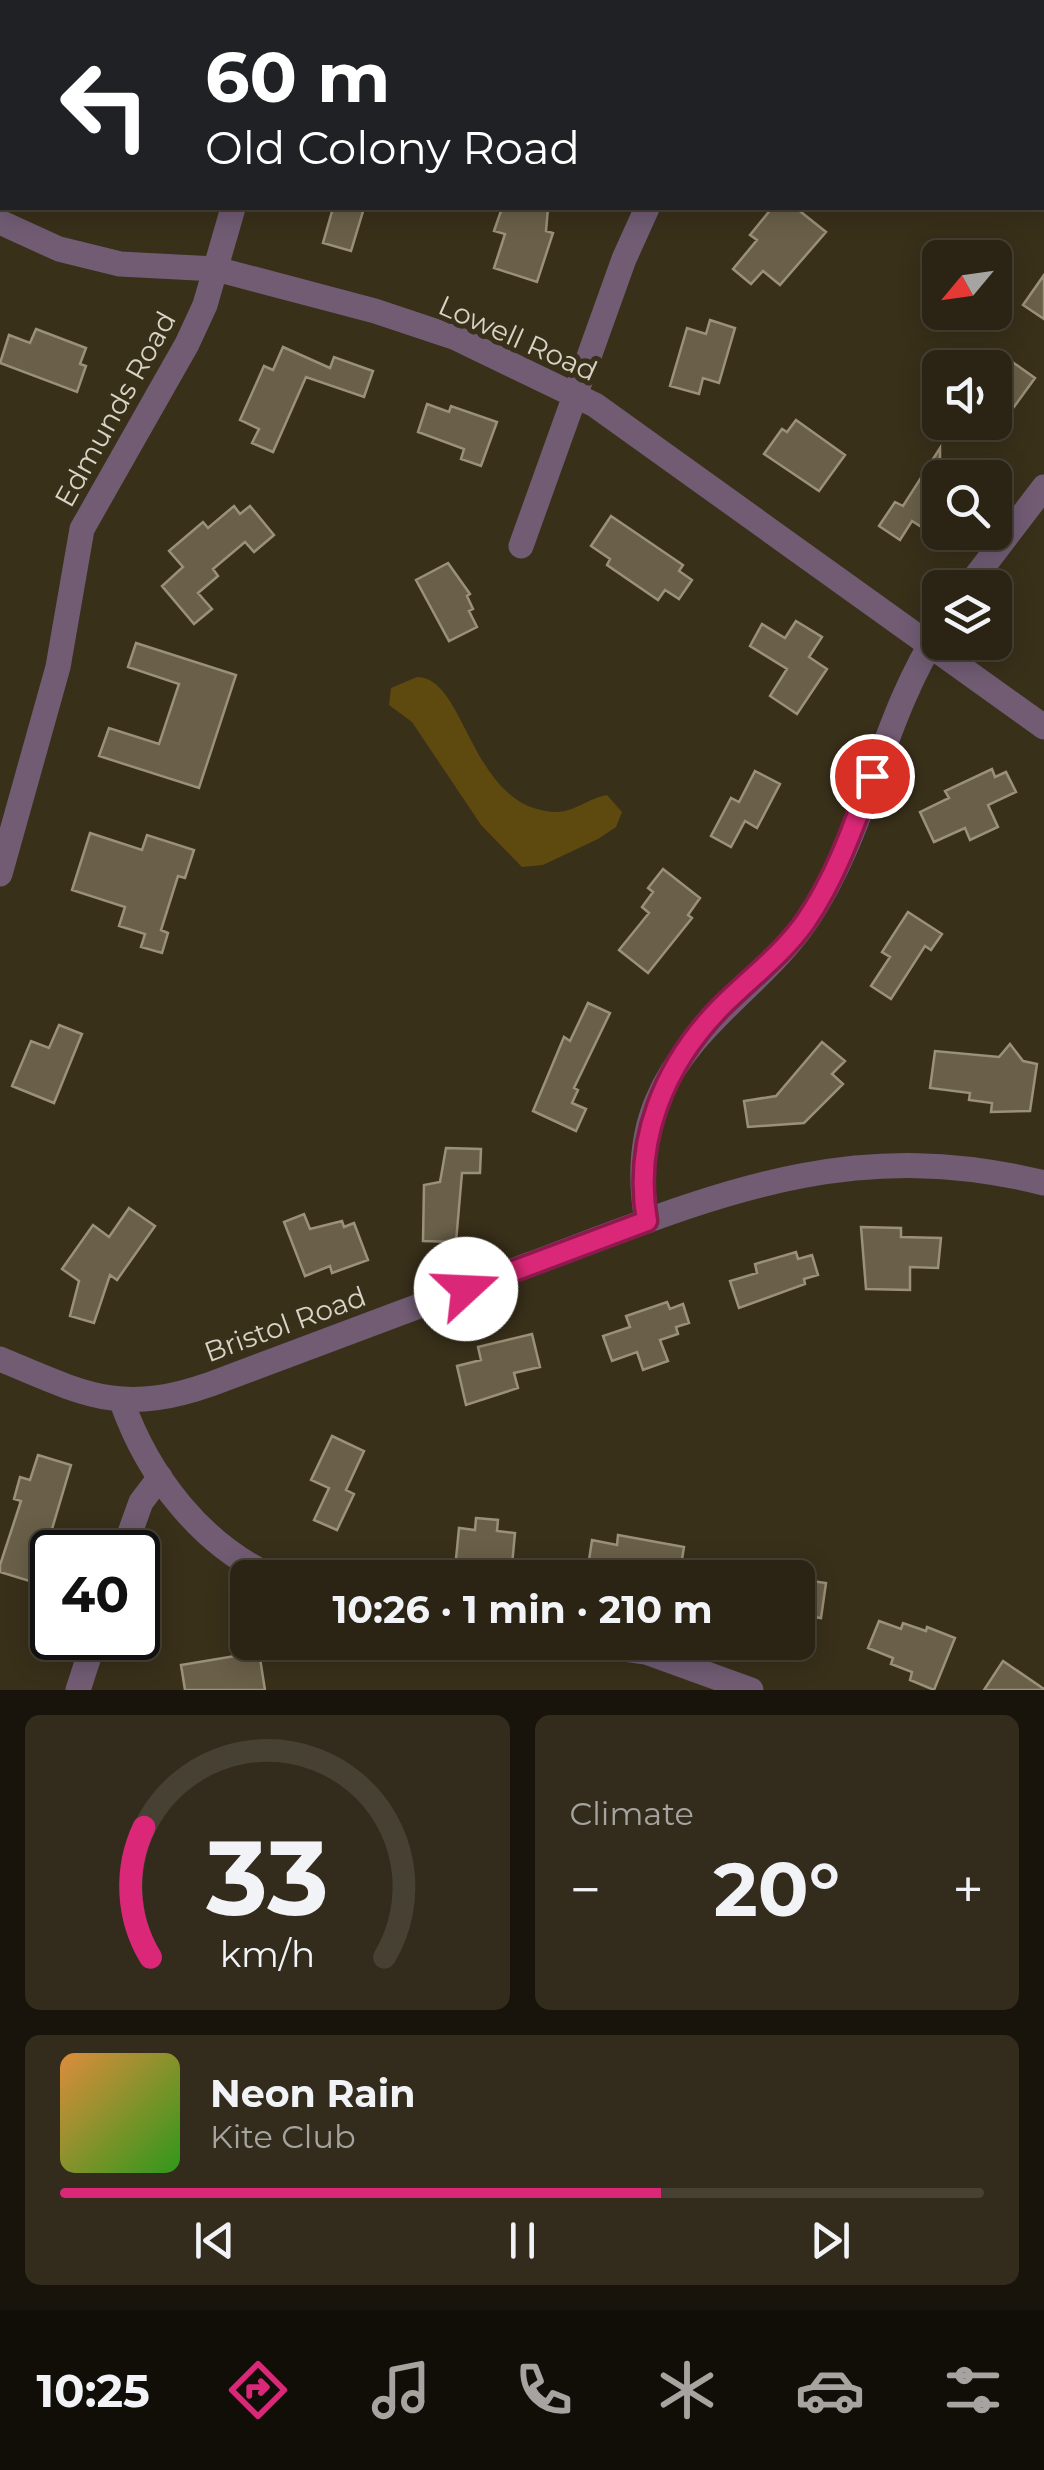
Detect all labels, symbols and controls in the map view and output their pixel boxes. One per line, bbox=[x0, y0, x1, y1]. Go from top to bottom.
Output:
text: 60 m bbox=[205, 34, 390, 120]
icon: left bbox=[40, 40, 170, 170]
text: Old Colony Road bbox=[205, 120, 580, 175]
north arrow bbox=[922, 240, 1012, 330]
map controls bbox=[922, 240, 1012, 660]
street label: Lowell Road bbox=[433, 288, 603, 388]
street label: Edmunds Road bbox=[47, 305, 183, 513]
button: sound bbox=[922, 350, 1012, 440]
button: search bbox=[922, 460, 1012, 550]
button: layers bbox=[922, 570, 1012, 660]
pin bbox=[830, 734, 915, 819]
icon: arrive bbox=[845, 749, 900, 804]
position arrow bbox=[414, 1237, 518, 1341]
street label: Bristol Road bbox=[199, 1279, 371, 1369]
speed limit sign: 40 bbox=[30, 1530, 160, 1660]
text: 10:26 · 1 min · 210 m bbox=[332, 1586, 713, 1633]
text: Climate bbox=[570, 1794, 694, 1833]
text: 33 bbox=[205, 1814, 329, 1941]
text: 20° bbox=[713, 1843, 840, 1935]
text: − bbox=[570, 1856, 601, 1923]
text: + bbox=[952, 1856, 984, 1923]
text: km/h bbox=[220, 1932, 315, 1976]
text: Neon Rain bbox=[210, 2070, 415, 2117]
text: Kite Club bbox=[210, 2117, 356, 2156]
icon: previous bbox=[187, 2213, 242, 2268]
icon: pause bbox=[495, 2213, 550, 2268]
icon: next bbox=[803, 2213, 858, 2268]
icon: directions bbox=[223, 2355, 293, 2425]
icon: music bbox=[366, 2355, 436, 2425]
icon: phone bbox=[509, 2355, 579, 2425]
icon: climate bbox=[652, 2355, 722, 2425]
icon: car bbox=[795, 2355, 865, 2425]
icon: filters bbox=[938, 2355, 1008, 2425]
text: 10:25 bbox=[36, 2363, 150, 2418]

